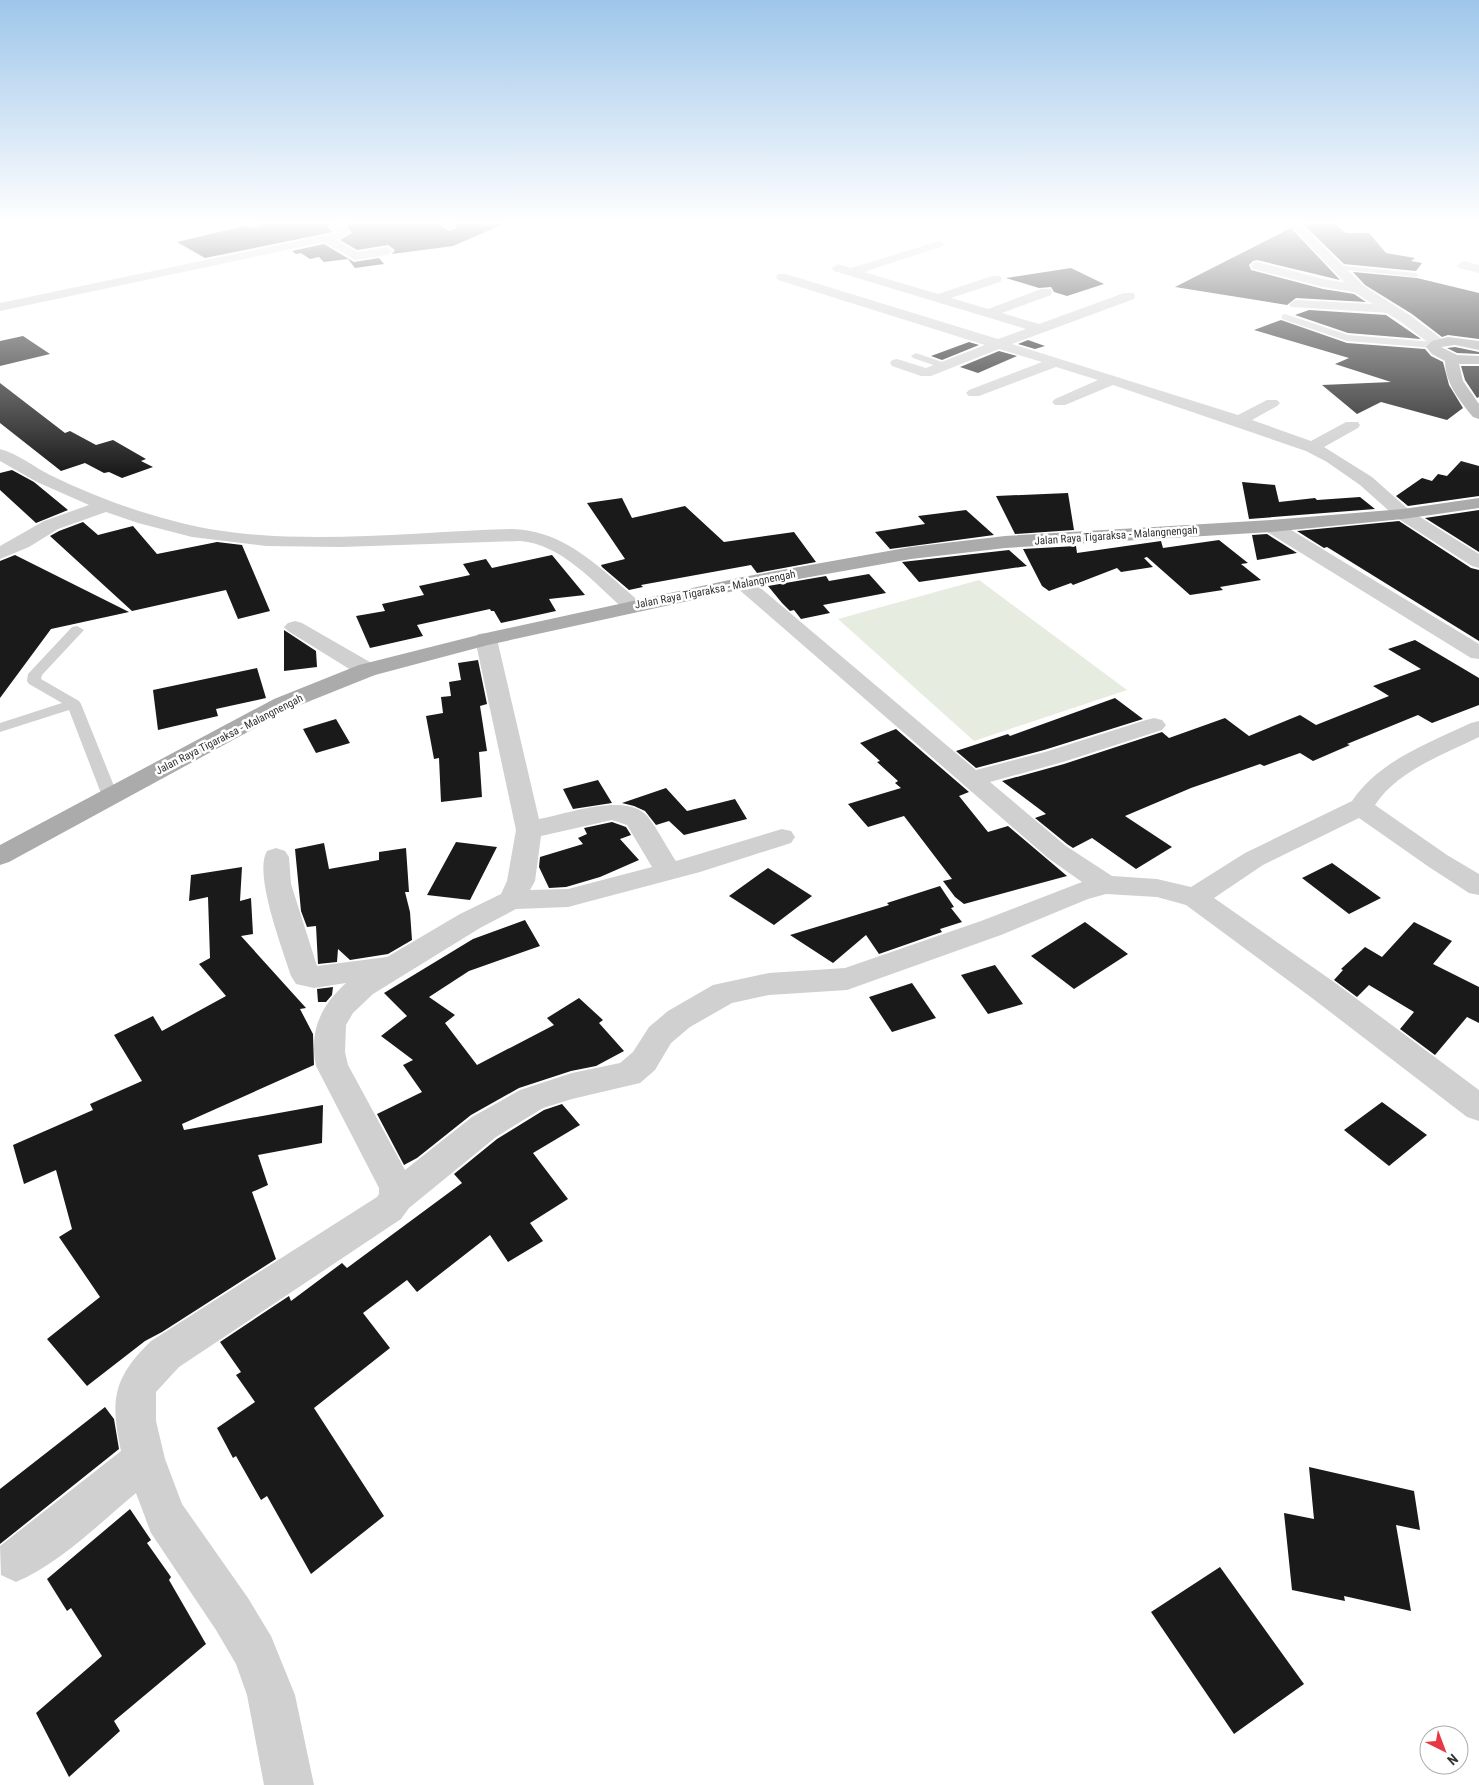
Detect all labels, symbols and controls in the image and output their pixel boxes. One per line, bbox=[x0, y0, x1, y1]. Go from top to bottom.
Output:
street label: Jalan Raya Tigaraksa - Malangnengah bbox=[1034, 523, 1198, 548]
street label: Jalan Raya Tigaraksa - Malangnengah bbox=[634, 567, 797, 611]
street label: Jalan Raya Tigaraksa - Malangnengah bbox=[153, 692, 305, 777]
north arrow bbox=[1419, 1725, 1469, 1775]
text: N bbox=[1444, 1751, 1461, 1768]

